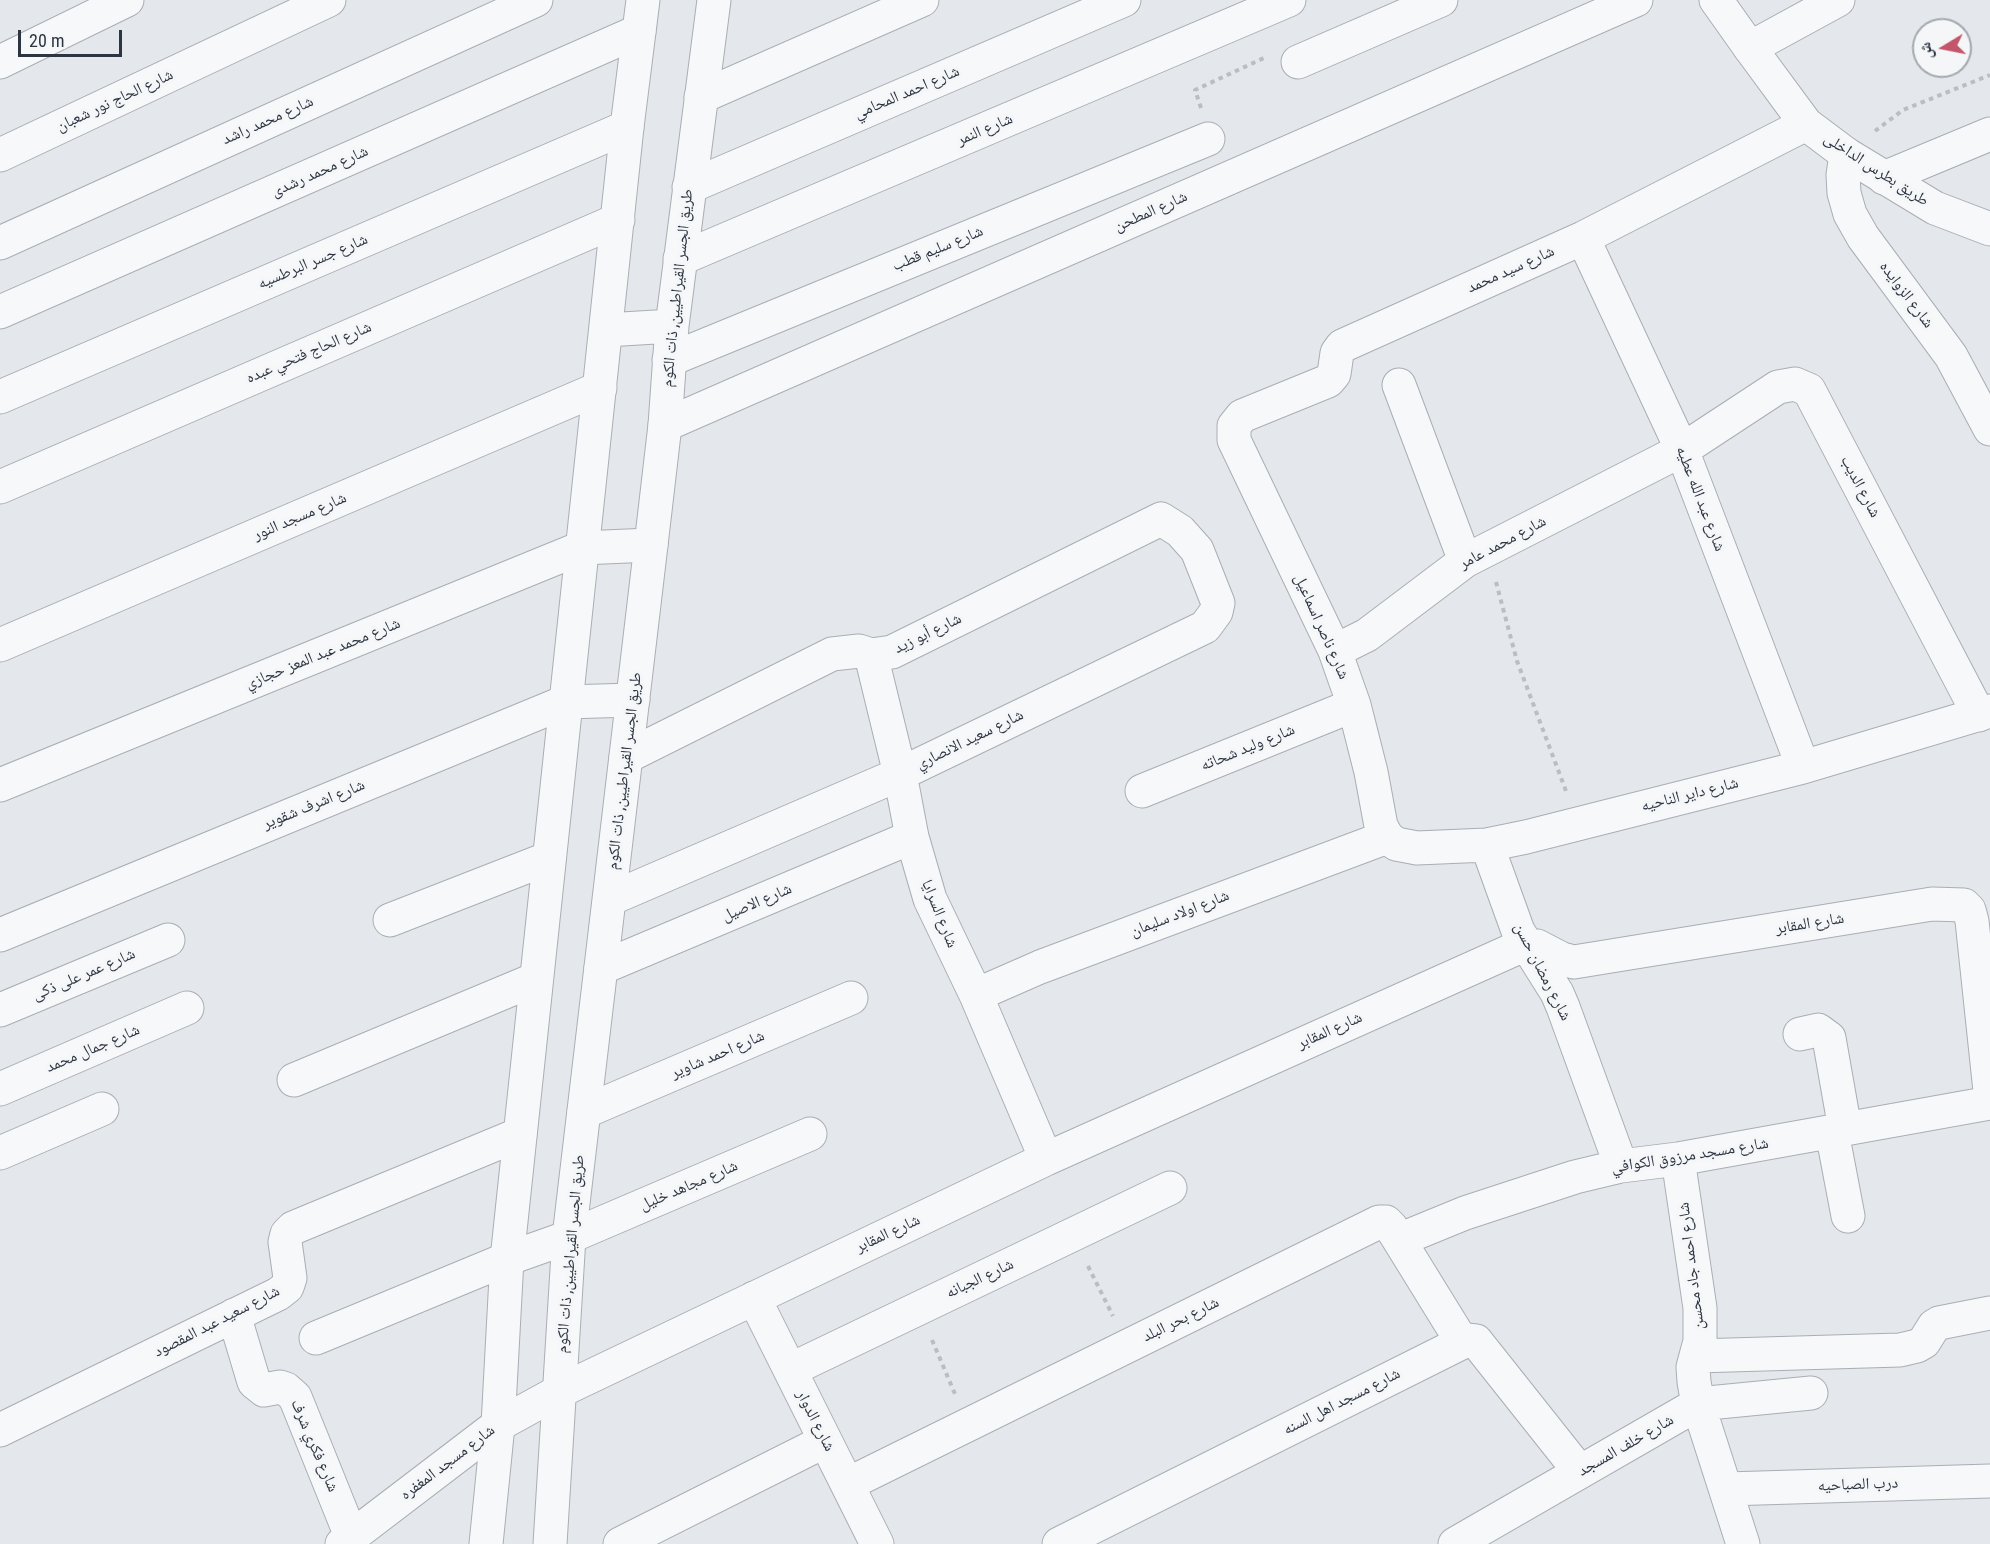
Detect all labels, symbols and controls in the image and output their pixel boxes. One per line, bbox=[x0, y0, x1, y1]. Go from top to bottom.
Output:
scale bar bbox=[21, 18, 124, 56]
north arrow bbox=[1912, 18, 1972, 78]
text: 20 m bbox=[29, 30, 64, 51]
text: ش bbox=[1915, 41, 1937, 61]
street label: شارع احمد المحامي bbox=[851, 62, 963, 124]
street label: شارع الحاج نور شعبان bbox=[53, 66, 177, 136]
street label: شارع محمد راشد bbox=[219, 92, 317, 150]
street label: شارع النمر bbox=[954, 110, 1016, 150]
street label: طريق بطرس الداخلى bbox=[1820, 129, 1932, 211]
street label: شارع محمد رشدى bbox=[269, 142, 371, 202]
street label: شارع المطحن bbox=[1111, 187, 1191, 237]
street label: طريق الجسر القيراطيين, ذات الكوم bbox=[658, 188, 698, 388]
street label: شارع سليم قطب bbox=[890, 222, 986, 276]
street label: شارع جسر البرطسيه bbox=[255, 230, 371, 294]
street label: شارع سيد محمد bbox=[1464, 242, 1558, 298]
street label: شارع الزوايده bbox=[1875, 258, 1937, 332]
street label: شارع الحاج فتحي عبده bbox=[243, 318, 375, 388]
street label: شارع عبد الله عطيه bbox=[1671, 444, 1729, 554]
street label: شارع الديب bbox=[1836, 453, 1884, 521]
street label: شارع مسجد النور bbox=[250, 489, 350, 545]
street label: شارع محمد عامر bbox=[1456, 512, 1550, 574]
street label: شارع ناصر اسماعيل bbox=[1289, 571, 1353, 683]
street label: شارع أبو زيد bbox=[891, 609, 965, 659]
street label: شارع محمد عبد المعز حجازي bbox=[243, 614, 403, 694]
street label: طريق الجسر القيراطيين, ذات الكوم bbox=[603, 671, 647, 871]
street label: شارع سعيد الانصاري bbox=[913, 706, 1027, 774]
street label: شارع وليد شحاته bbox=[1198, 720, 1298, 776]
street label: شارع داير الناحيه bbox=[1640, 774, 1740, 816]
street label: شارع اشرف شقوير bbox=[260, 776, 368, 834]
street label: شارع السرايا bbox=[917, 877, 961, 951]
street label: شارع الاصيل bbox=[719, 880, 795, 926]
street label: شارع اولاد سليمان bbox=[1128, 886, 1232, 942]
street label: شارع المقابر bbox=[1774, 909, 1846, 939]
street label: شارع رمضان حسن bbox=[1509, 920, 1575, 1024]
street label: شارع عمر على ذكى bbox=[30, 945, 138, 1005]
street label: شارع المقابر bbox=[1295, 1008, 1365, 1054]
street label: شارع جمال محمد bbox=[43, 1021, 143, 1077]
street label: شارع احمد شاوير bbox=[668, 1027, 768, 1083]
street label: شارع مسجد مرزوق الكوافي bbox=[1610, 1134, 1770, 1178]
street label: طريق الجسر القيراطيين, ذات الكوم bbox=[553, 1154, 589, 1354]
street label: شارع مجاهد خليل bbox=[637, 1157, 741, 1215]
street label: شارع احمد جاد محسن bbox=[1675, 1201, 1709, 1331]
street label: شارع المقابر bbox=[853, 1211, 923, 1257]
street label: شارع الجبانه bbox=[943, 1255, 1017, 1303]
street label: شارع سعيد عبد المقصود bbox=[151, 1282, 283, 1362]
street label: شارع بحر البلد bbox=[1140, 1293, 1222, 1347]
street label: شارع مسجد اهل السنه bbox=[1280, 1364, 1404, 1440]
street label: شارع الدوار bbox=[791, 1387, 839, 1455]
street label: شارع فكري شرف bbox=[286, 1397, 342, 1495]
street label: شارع خلف المسجد bbox=[1575, 1411, 1677, 1481]
street label: شارع مسجد المغفره bbox=[397, 1421, 499, 1505]
street label: درب الصباحيه bbox=[1818, 1474, 1898, 1496]

